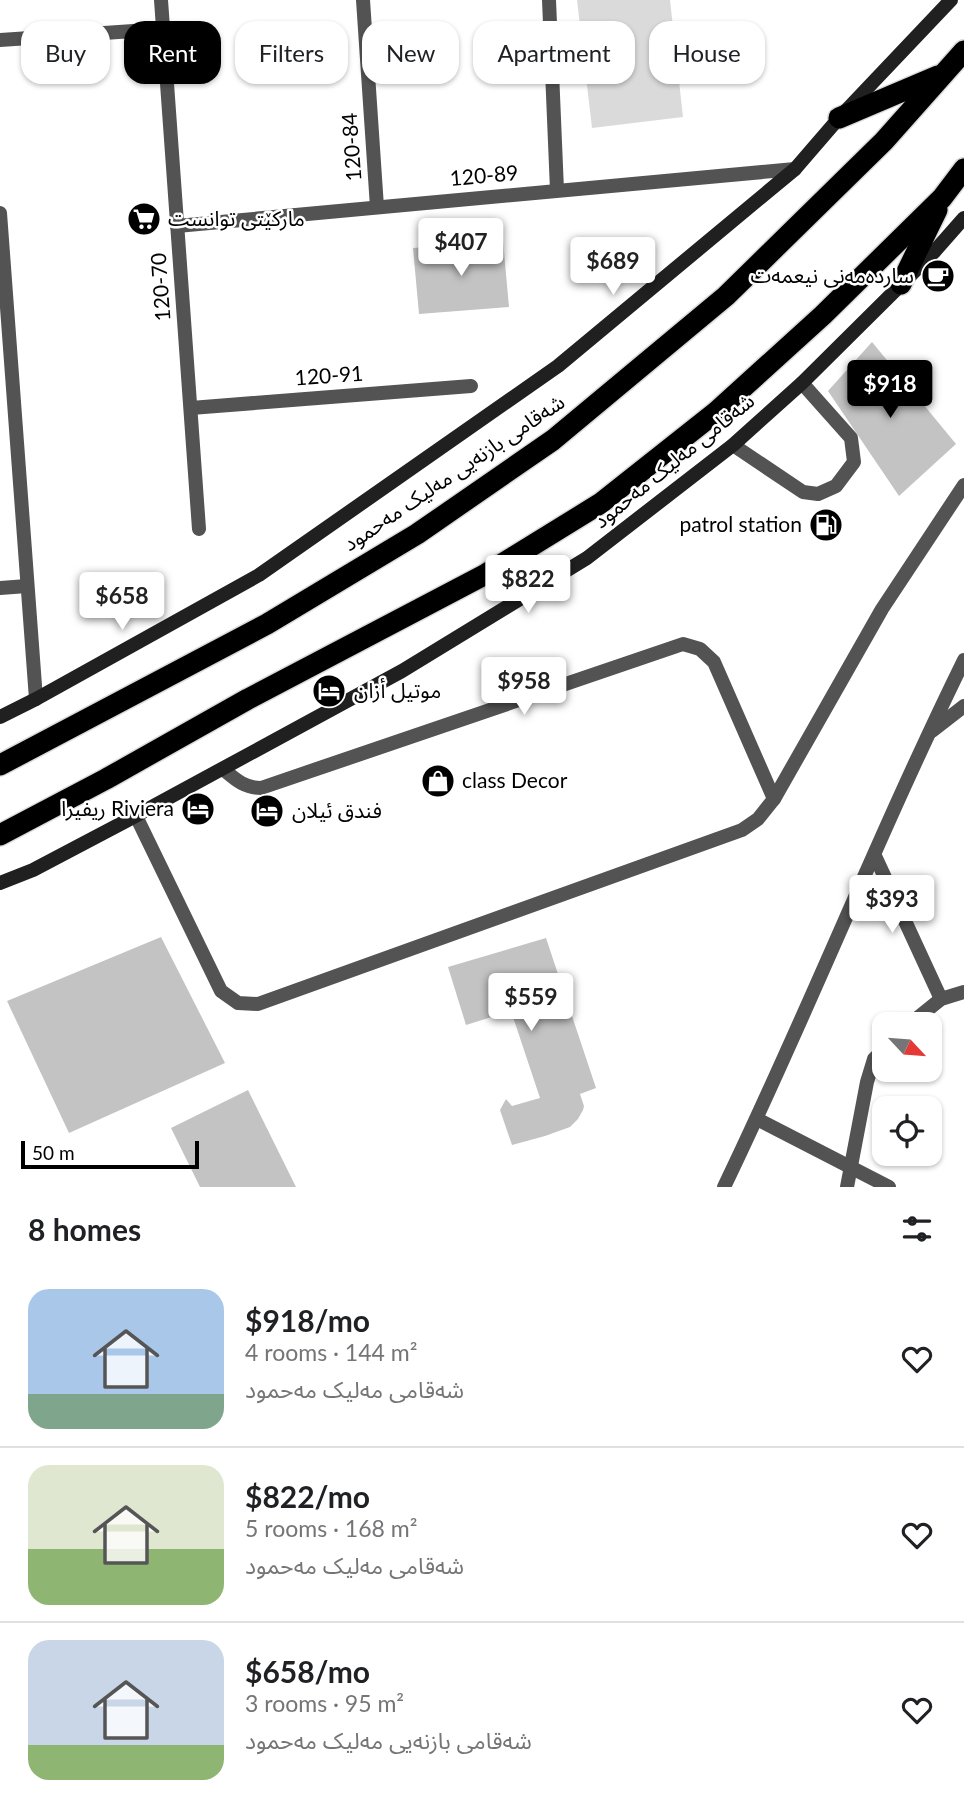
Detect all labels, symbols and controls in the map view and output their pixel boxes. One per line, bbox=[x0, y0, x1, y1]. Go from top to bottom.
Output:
chip: Buy bbox=[21, 21, 110, 84]
chip: Rent bbox=[124, 21, 221, 84]
chip: Filters bbox=[235, 21, 348, 84]
chip: New bbox=[362, 21, 459, 84]
chip: Apartment bbox=[473, 21, 635, 84]
chip: House bbox=[649, 21, 765, 84]
street label: 120-84 bbox=[336, 112, 365, 182]
street label: 120-89 bbox=[449, 159, 519, 190]
supermarket icon: مارکێتی توانست bbox=[125, 200, 163, 238]
place label: مارکێتی توانست bbox=[168, 205, 305, 231]
pin: $407 bbox=[420, 218, 502, 278]
text: $407 bbox=[434, 227, 488, 255]
pin: $689 bbox=[572, 238, 654, 297]
text: $689 bbox=[586, 246, 640, 274]
street label: 120-70 bbox=[145, 252, 174, 322]
cafe icon: ساردەمەنی نیعمەت bbox=[919, 257, 957, 295]
place label: ساردەمەنی نیعمەت bbox=[750, 262, 914, 288]
street label: 120-91 bbox=[294, 360, 364, 389]
pin: $918 bbox=[849, 360, 931, 420]
text: $918 bbox=[863, 369, 917, 397]
street label: شەقامی مەلیک مەحمود bbox=[587, 387, 759, 533]
street label: شەقامی بازنەیی مەلیک مەحمود bbox=[338, 388, 569, 556]
fuel station icon: patrol station bbox=[807, 506, 845, 544]
place label: patrol station bbox=[679, 511, 802, 536]
pin: $822 bbox=[487, 556, 569, 615]
text: $822 bbox=[501, 564, 555, 592]
pin: $658 bbox=[81, 572, 163, 632]
text: $658 bbox=[95, 581, 149, 609]
pin: $958 bbox=[483, 658, 565, 717]
text: $958 bbox=[497, 666, 551, 694]
hotel icon: موتيل أزان bbox=[310, 672, 348, 710]
place label: موتيل أزان bbox=[354, 677, 441, 703]
shop icon: class Decor bbox=[419, 762, 457, 800]
place label: class Decor bbox=[462, 767, 568, 792]
hotel icon: ریفیرا Riviera bbox=[179, 790, 217, 828]
hotel icon: فندق ئيلان bbox=[248, 792, 286, 830]
place label: ریفیرا Riviera bbox=[61, 795, 174, 821]
place label: فندق ئيلان bbox=[292, 797, 382, 823]
pin: $393 bbox=[851, 876, 933, 935]
text: $393 bbox=[865, 884, 919, 912]
pin: $559 bbox=[490, 974, 572, 1033]
text: $559 bbox=[504, 982, 558, 1010]
north arrow bbox=[872, 1012, 942, 1082]
map controls bbox=[872, 1012, 942, 1166]
button: locate bbox=[872, 1096, 942, 1166]
scale bar bbox=[21, 1138, 200, 1170]
text: 50 m bbox=[32, 1141, 75, 1164]
icon: filters bbox=[898, 1210, 936, 1248]
text: 8 homes bbox=[28, 1211, 141, 1247]
text: $918/mo bbox=[245, 1302, 370, 1338]
icon: home bbox=[84, 1317, 168, 1401]
text: 4 rooms · 144 m² bbox=[245, 1338, 417, 1366]
icon: heart bbox=[898, 1340, 936, 1378]
text: شەقامی مەلیک مەحمود bbox=[245, 1375, 464, 1403]
text: $822/mo bbox=[245, 1478, 370, 1514]
icon: home bbox=[84, 1493, 168, 1577]
text: 5 rooms · 168 m² bbox=[245, 1514, 417, 1542]
icon: heart bbox=[898, 1516, 936, 1554]
text: شەقامی مەلیک مەحمود bbox=[245, 1551, 464, 1579]
text: $658/mo bbox=[245, 1653, 370, 1689]
icon: home bbox=[84, 1668, 168, 1752]
text: 3 rooms · 95 m² bbox=[245, 1689, 404, 1717]
icon: heart bbox=[898, 1691, 936, 1729]
text: شەقامی بازنەیی مەلیک مەحمود bbox=[245, 1726, 532, 1754]

